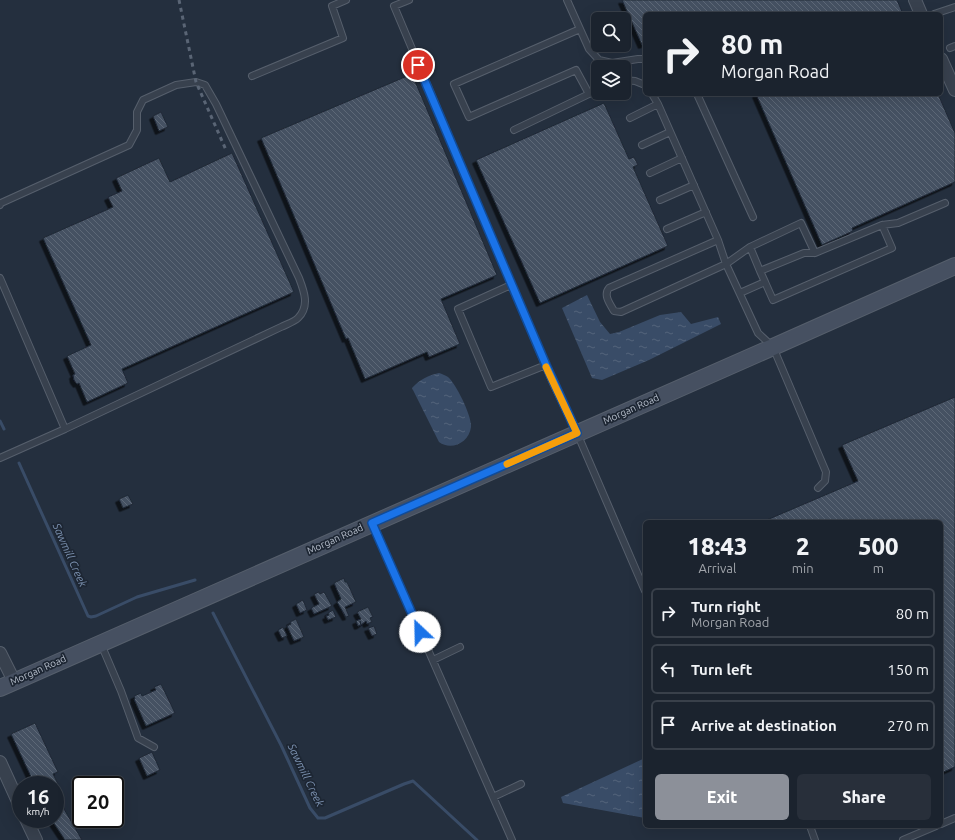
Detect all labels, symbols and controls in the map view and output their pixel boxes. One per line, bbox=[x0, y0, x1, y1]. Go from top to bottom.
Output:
map controls bbox=[591, 12, 631, 100]
button: search bbox=[591, 12, 631, 52]
icon: right bbox=[655, 28, 707, 80]
text: 80 m bbox=[721, 28, 783, 59]
pin bbox=[401, 48, 435, 82]
icon: arrive bbox=[407, 54, 429, 76]
button: layers bbox=[591, 60, 631, 100]
text: Morgan Road bbox=[721, 61, 829, 81]
street label: Morgan Road bbox=[601, 392, 661, 426]
water label: Sawmill Creek bbox=[50, 520, 90, 589]
street label: Morgan Road bbox=[305, 522, 365, 556]
text: 18:43 bbox=[687, 533, 747, 560]
text: 2 bbox=[796, 533, 809, 560]
text: 500 bbox=[858, 533, 899, 560]
text: Arrival bbox=[698, 561, 736, 575]
text: min bbox=[792, 561, 814, 575]
text: m bbox=[873, 561, 884, 575]
text: Turn right bbox=[691, 598, 761, 615]
icon: right bbox=[657, 602, 679, 624]
text: 80 m bbox=[896, 605, 929, 622]
position arrow bbox=[399, 611, 441, 653]
text: Morgan Road bbox=[691, 615, 769, 629]
street label: Morgan Road bbox=[8, 653, 68, 687]
icon: left bbox=[657, 658, 679, 680]
text: Turn left bbox=[691, 661, 752, 678]
text: 150 m bbox=[887, 661, 929, 678]
icon: arrive bbox=[657, 714, 679, 736]
text: Arrive at destination bbox=[691, 717, 837, 734]
text: 270 m bbox=[887, 717, 929, 734]
water label: Sawmill Creek bbox=[285, 741, 327, 809]
button: Exit bbox=[655, 774, 789, 820]
button: Share bbox=[797, 774, 931, 820]
speed limit sign: 20 bbox=[72, 776, 124, 828]
text: 16 bbox=[27, 785, 49, 808]
text: km/h bbox=[26, 806, 50, 817]

